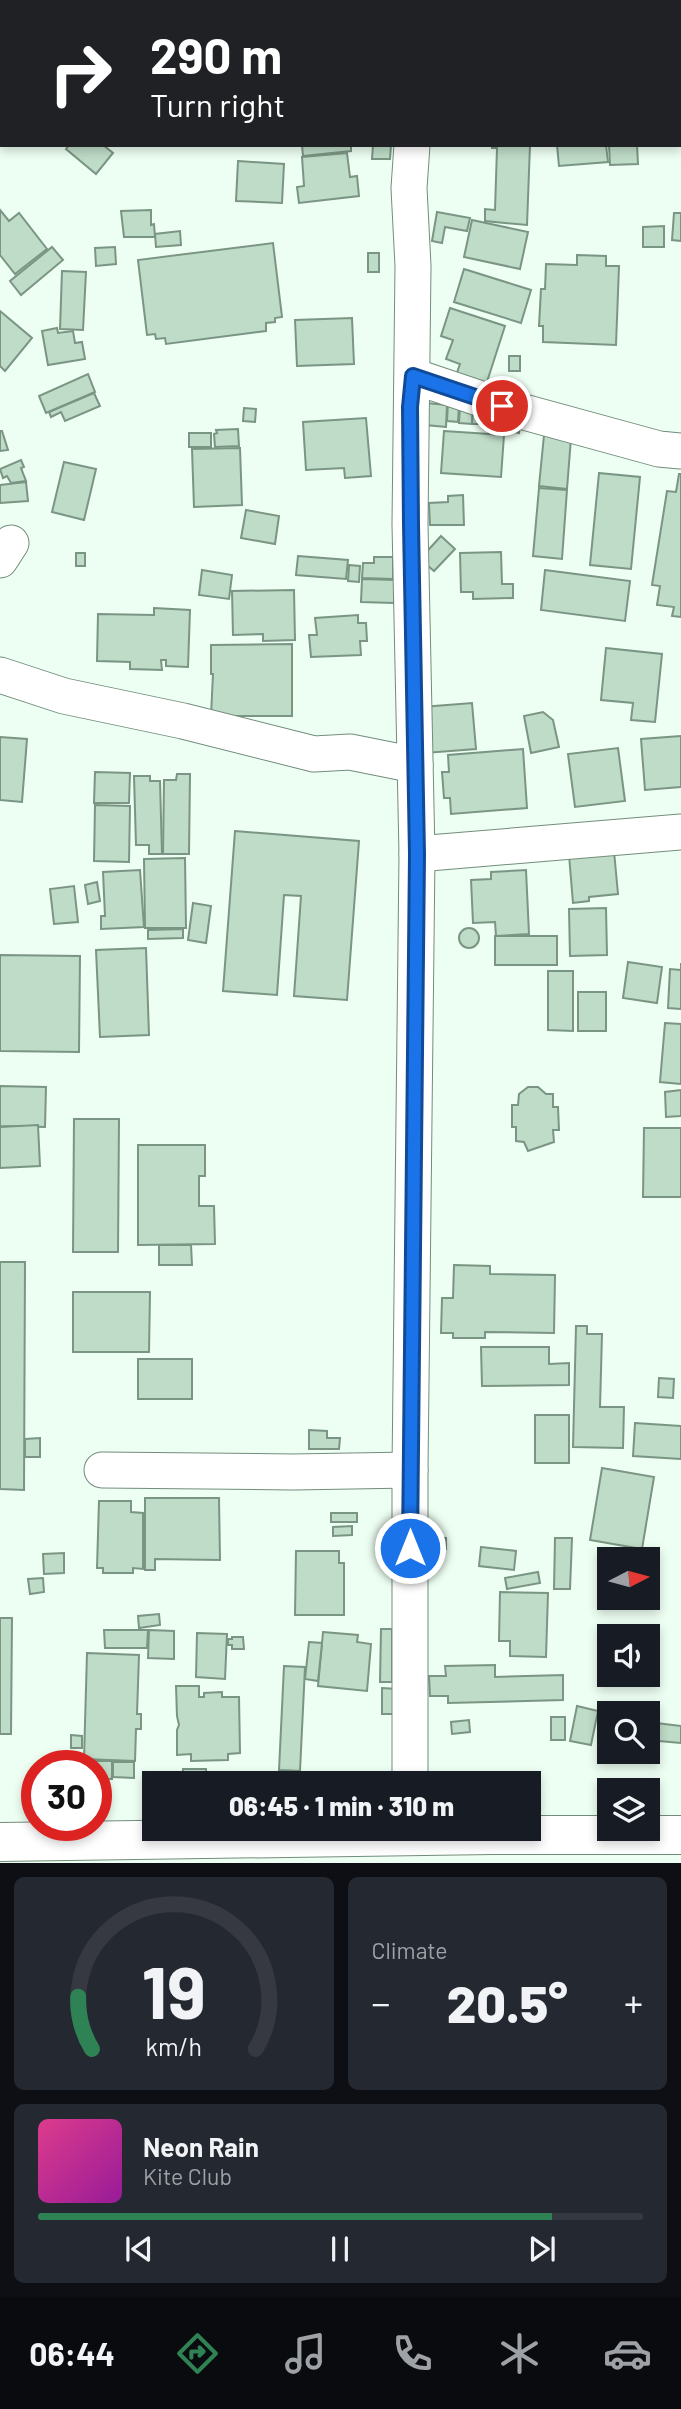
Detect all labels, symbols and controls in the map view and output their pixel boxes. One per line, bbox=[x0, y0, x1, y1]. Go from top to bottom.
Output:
text: 290 m bbox=[150, 25, 282, 84]
icon: right bbox=[35, 28, 126, 119]
text: Turn right bbox=[150, 85, 285, 123]
pin bbox=[472, 376, 532, 436]
icon: arrive bbox=[483, 387, 521, 425]
position arrow bbox=[373, 1511, 447, 1585]
north arrow bbox=[597, 1547, 660, 1610]
map controls bbox=[597, 1547, 660, 1841]
button: sound bbox=[597, 1624, 660, 1687]
button: search bbox=[597, 1701, 660, 1764]
speed limit sign: 30 bbox=[21, 1750, 112, 1841]
button: layers bbox=[597, 1778, 660, 1841]
text: 06:45 · 1 min · 310 m bbox=[229, 1790, 454, 1821]
text: Climate bbox=[372, 1936, 448, 1964]
text: 19 bbox=[142, 1947, 206, 2035]
text: 20.5° bbox=[447, 1971, 568, 2033]
text: − bbox=[372, 1979, 391, 2025]
text: + bbox=[624, 1979, 643, 2025]
text: km/h bbox=[145, 2031, 202, 2061]
text: Neon Rain bbox=[143, 2131, 259, 2162]
text: Kite Club bbox=[143, 2162, 232, 2190]
icon: previous bbox=[120, 2230, 158, 2268]
icon: pause bbox=[321, 2230, 359, 2268]
icon: next bbox=[523, 2230, 561, 2268]
icon: directions bbox=[173, 2329, 222, 2378]
icon: music bbox=[281, 2329, 330, 2378]
icon: phone bbox=[388, 2329, 437, 2378]
icon: climate bbox=[495, 2329, 544, 2378]
icon: car bbox=[603, 2329, 652, 2378]
text: 06:44 bbox=[29, 2334, 115, 2372]

